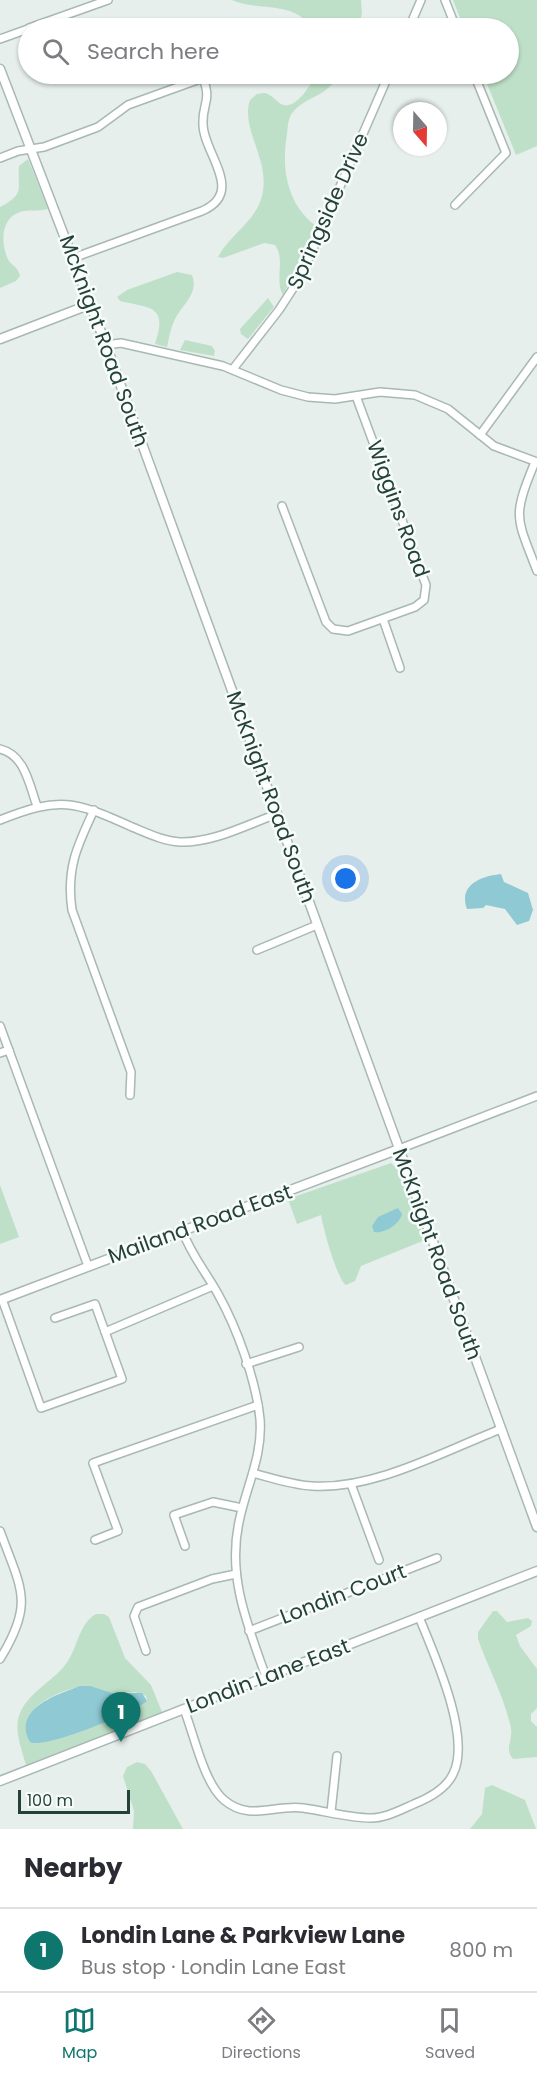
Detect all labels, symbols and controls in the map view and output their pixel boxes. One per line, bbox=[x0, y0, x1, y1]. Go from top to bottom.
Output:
search box bbox=[18, 18, 519, 84]
icon: search bbox=[39, 35, 72, 68]
text: Search here bbox=[87, 36, 220, 67]
north arrow bbox=[393, 102, 447, 156]
street label: Springside Drive bbox=[280, 128, 375, 294]
street label: McKnight Road South bbox=[53, 231, 156, 451]
street label: Wiggins Road bbox=[360, 436, 437, 581]
street label: McKnight Road South bbox=[220, 687, 323, 907]
your location bbox=[331, 864, 360, 893]
street label: McKnight Road South bbox=[386, 1144, 489, 1364]
street label: Mailand Road East bbox=[104, 1177, 296, 1270]
street label: Londin Court bbox=[276, 1556, 410, 1631]
street label: Londin Lane East bbox=[182, 1631, 354, 1720]
pin: 1 bbox=[102, 1692, 140, 1742]
scale bar bbox=[18, 1787, 130, 1814]
text: 100 m bbox=[27, 1789, 73, 1812]
text: Nearby bbox=[24, 1850, 122, 1886]
text: Londin Lane & Parkview Lane bbox=[81, 1920, 405, 1951]
text: 1 bbox=[40, 1936, 47, 1964]
text: 800 m bbox=[449, 1936, 513, 1964]
text: Bus stop · Londin Lane East bbox=[81, 1953, 346, 1981]
tab: Map bbox=[62, 2004, 97, 2065]
tab: Directions bbox=[222, 2004, 301, 2065]
tab: Saved bbox=[425, 2004, 475, 2065]

